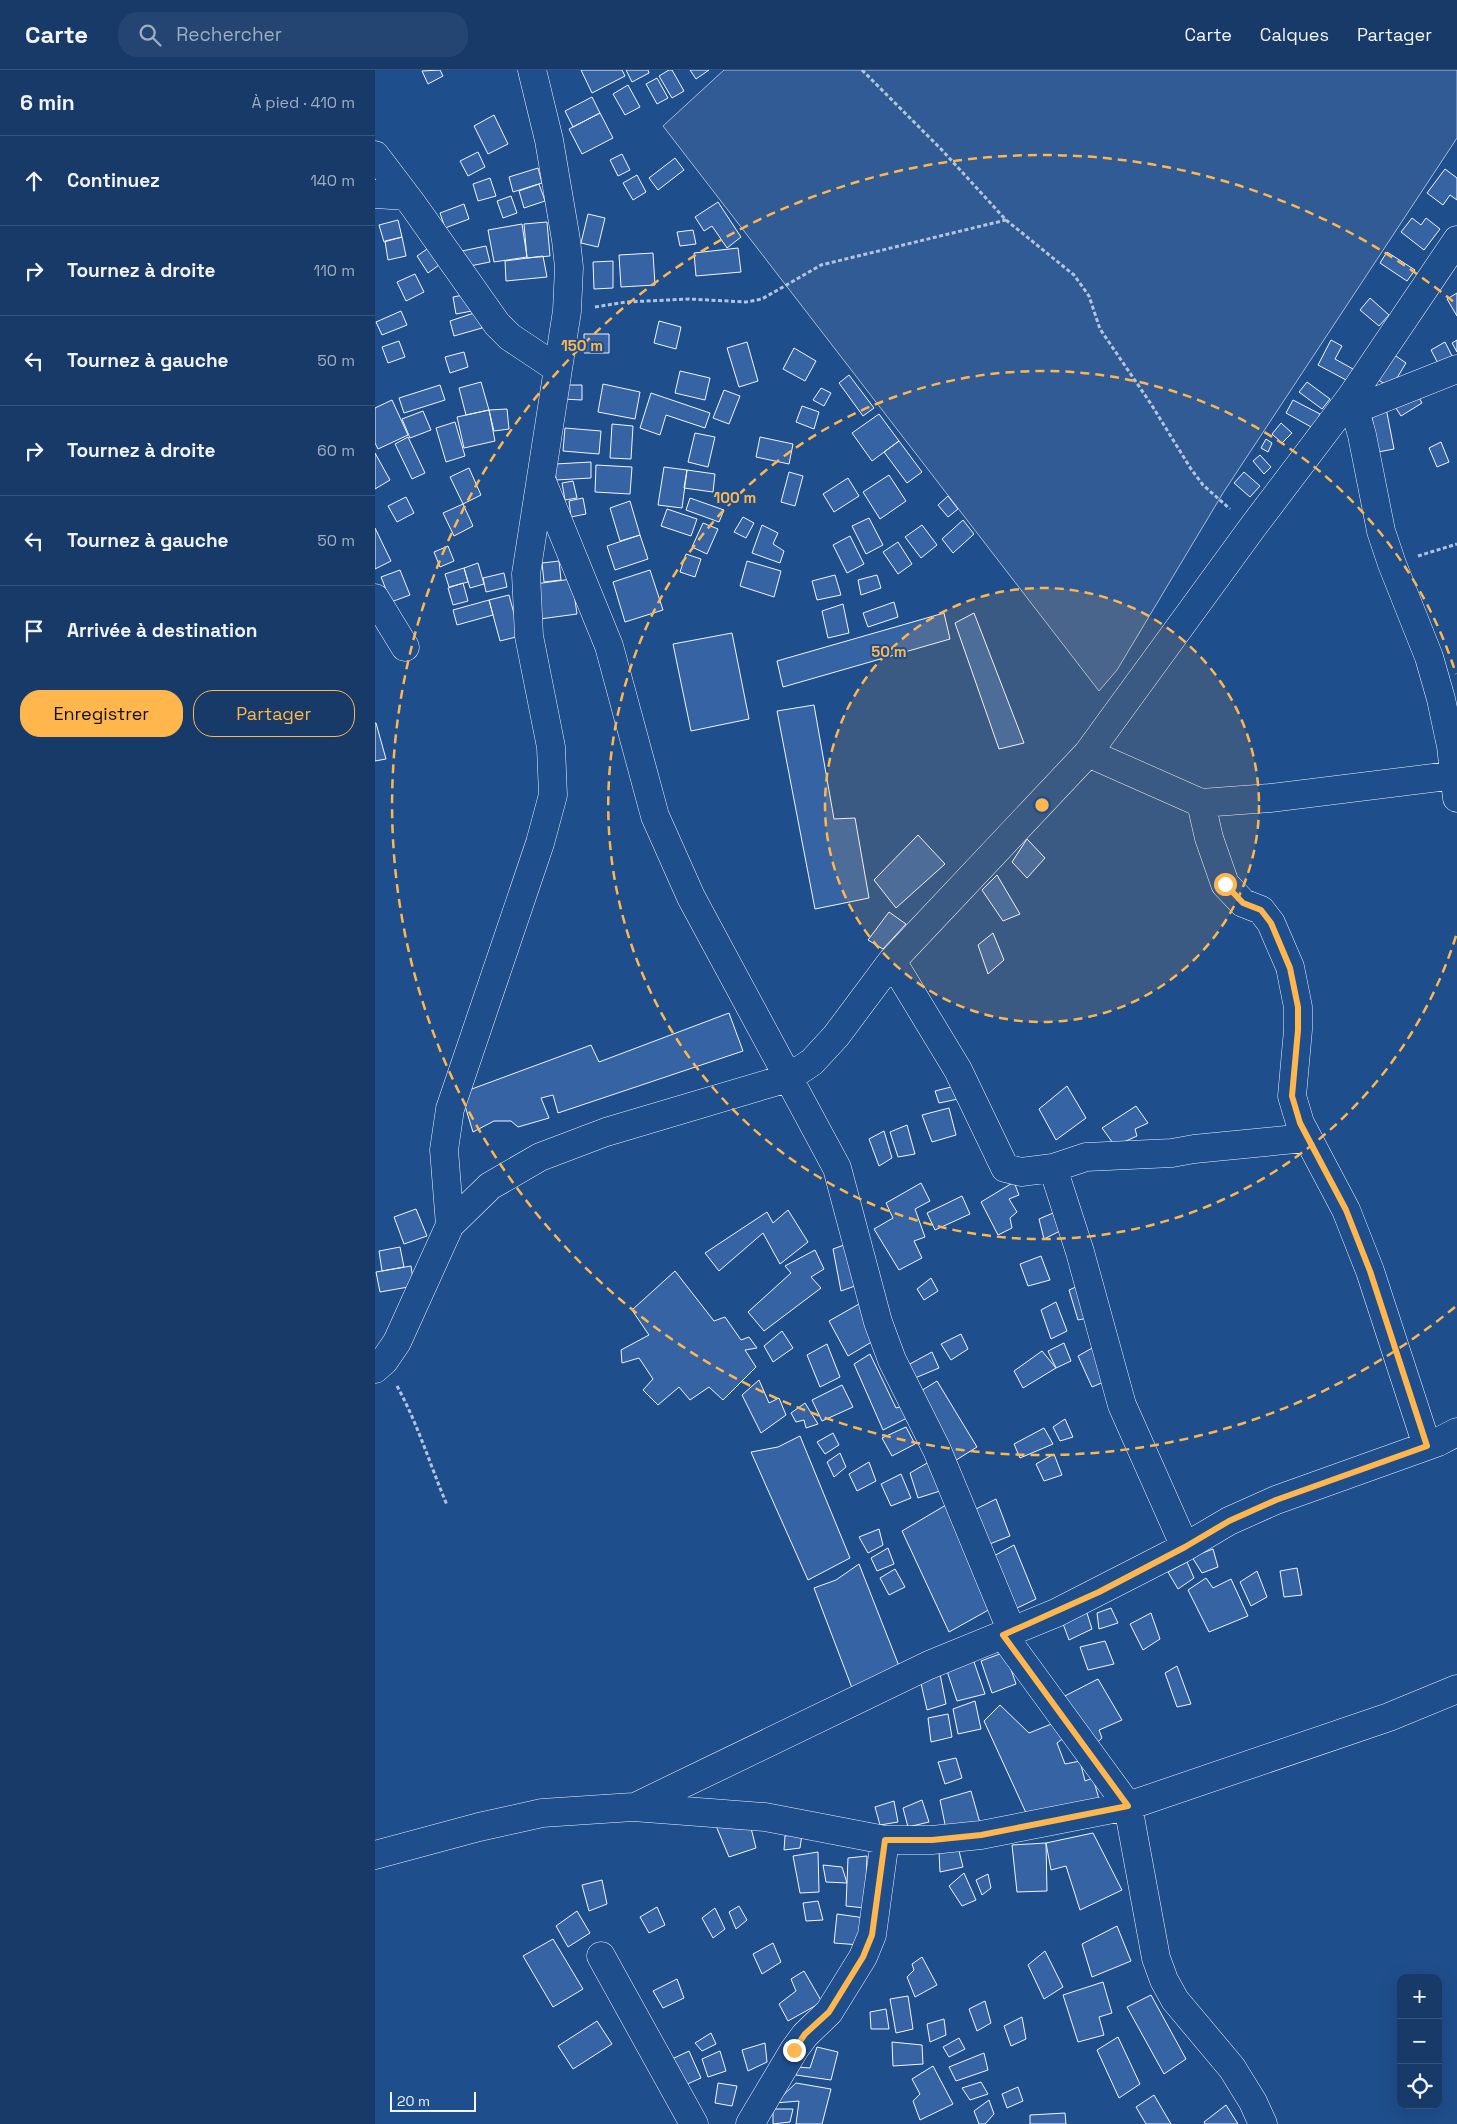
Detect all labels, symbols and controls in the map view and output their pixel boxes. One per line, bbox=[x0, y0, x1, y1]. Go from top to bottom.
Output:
search box bbox=[118, 12, 468, 57]
text: Carte bbox=[25, 19, 88, 50]
icon: search bbox=[136, 21, 164, 49]
text: Rechercher bbox=[176, 22, 282, 47]
text: Carte bbox=[1185, 23, 1232, 46]
text: Calques bbox=[1260, 23, 1329, 46]
text: Partager bbox=[1357, 23, 1432, 46]
text: 6 min bbox=[20, 89, 75, 116]
text: À pied · 410 m bbox=[251, 92, 355, 113]
icon: ahead bbox=[20, 167, 48, 195]
text: Continuez bbox=[67, 168, 160, 193]
text: 140 m bbox=[310, 170, 355, 191]
icon: right bbox=[20, 257, 48, 285]
text: Tournez à droite bbox=[67, 258, 216, 283]
text: 110 m bbox=[313, 260, 355, 281]
text: 150 m bbox=[561, 336, 603, 355]
icon: left bbox=[20, 347, 48, 375]
text: Tournez à gauche bbox=[67, 348, 229, 373]
text: 50 m bbox=[317, 350, 355, 371]
icon: right bbox=[20, 437, 48, 465]
text: Tournez à droite bbox=[67, 438, 216, 463]
text: 60 m bbox=[317, 440, 355, 461]
text: 100 m bbox=[714, 488, 756, 507]
icon: left bbox=[20, 527, 48, 555]
text: Tournez à gauche bbox=[67, 528, 229, 553]
text: 50 m bbox=[317, 530, 355, 551]
icon: arrive bbox=[20, 617, 48, 645]
text: Arrivée à destination bbox=[67, 618, 257, 643]
text: 50 m bbox=[871, 642, 907, 661]
button: Enregistrer bbox=[20, 690, 183, 737]
button: Partager bbox=[193, 690, 355, 737]
centre of rings bbox=[1033, 796, 1051, 814]
route start bbox=[1214, 873, 1237, 896]
map controls bbox=[1397, 1974, 1442, 2109]
button: + bbox=[1397, 1974, 1442, 2019]
button: − bbox=[1397, 2019, 1442, 2064]
route end bbox=[783, 2039, 806, 2062]
button: locate bbox=[1397, 2064, 1442, 2109]
scale bar bbox=[390, 2089, 476, 2112]
text: 20 m bbox=[397, 2092, 430, 2110]

